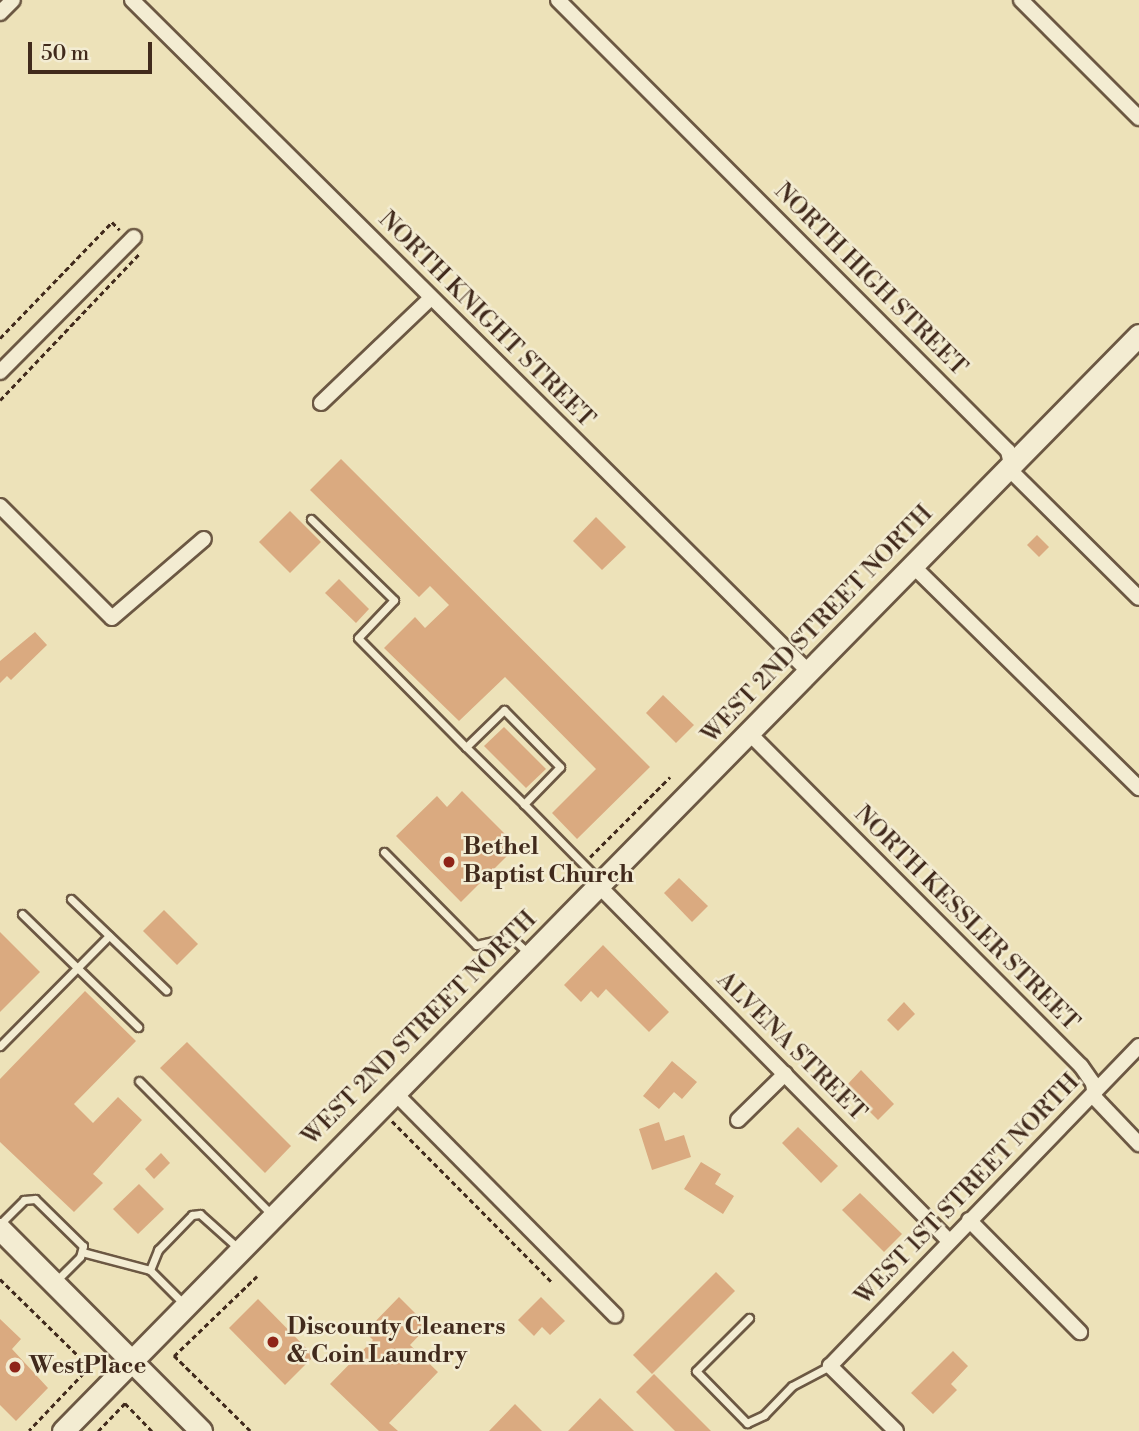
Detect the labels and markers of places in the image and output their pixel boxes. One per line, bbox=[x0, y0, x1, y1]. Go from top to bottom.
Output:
place label: Bethel Baptist Church bbox=[463, 834, 634, 890]
marker: Bethel Baptist Church bbox=[441, 854, 457, 870]
place label: Discounty Cleaners & Coin Laundry bbox=[287, 1314, 505, 1370]
marker: Discounty Cleaners & Coin Laundry bbox=[265, 1334, 281, 1350]
place label: WestPlace bbox=[29, 1353, 146, 1381]
marker: WestPlace bbox=[7, 1359, 23, 1375]

